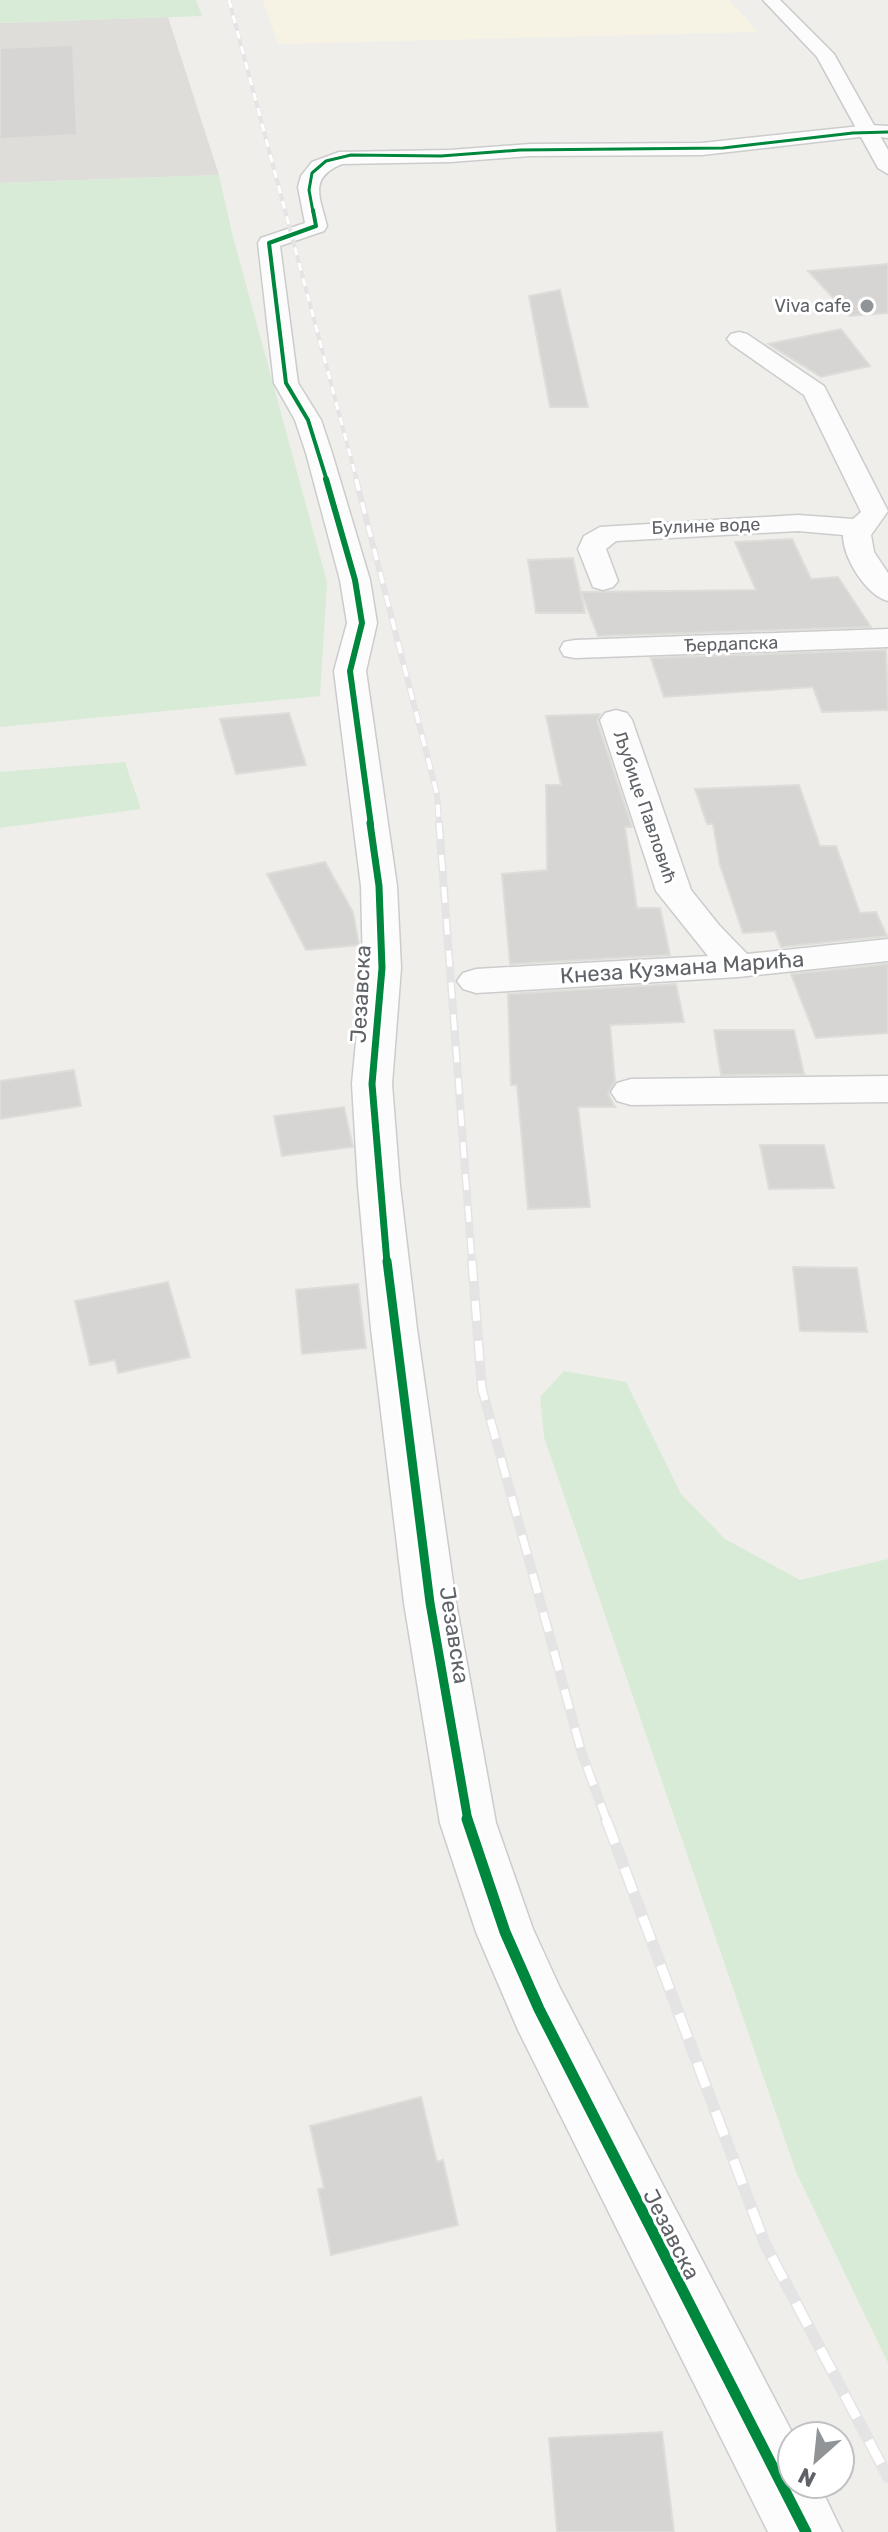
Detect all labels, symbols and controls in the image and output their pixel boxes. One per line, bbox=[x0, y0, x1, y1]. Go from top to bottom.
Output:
place label: Viva cafe bbox=[774, 295, 851, 317]
marker: Viva cafe bbox=[858, 297, 876, 315]
street label: Булине воде bbox=[651, 513, 761, 539]
street label: Ђердапска bbox=[683, 631, 779, 657]
street label: Љубице Павловић bbox=[609, 728, 681, 886]
street label: Језавска bbox=[344, 944, 377, 1044]
street label: Кнеза Кузмана Марића bbox=[559, 945, 805, 990]
street label: Језавска bbox=[433, 1585, 476, 1686]
street label: Језавска bbox=[637, 2184, 706, 2284]
north arrow bbox=[776, 2420, 856, 2500]
text: N bbox=[794, 2462, 820, 2493]

